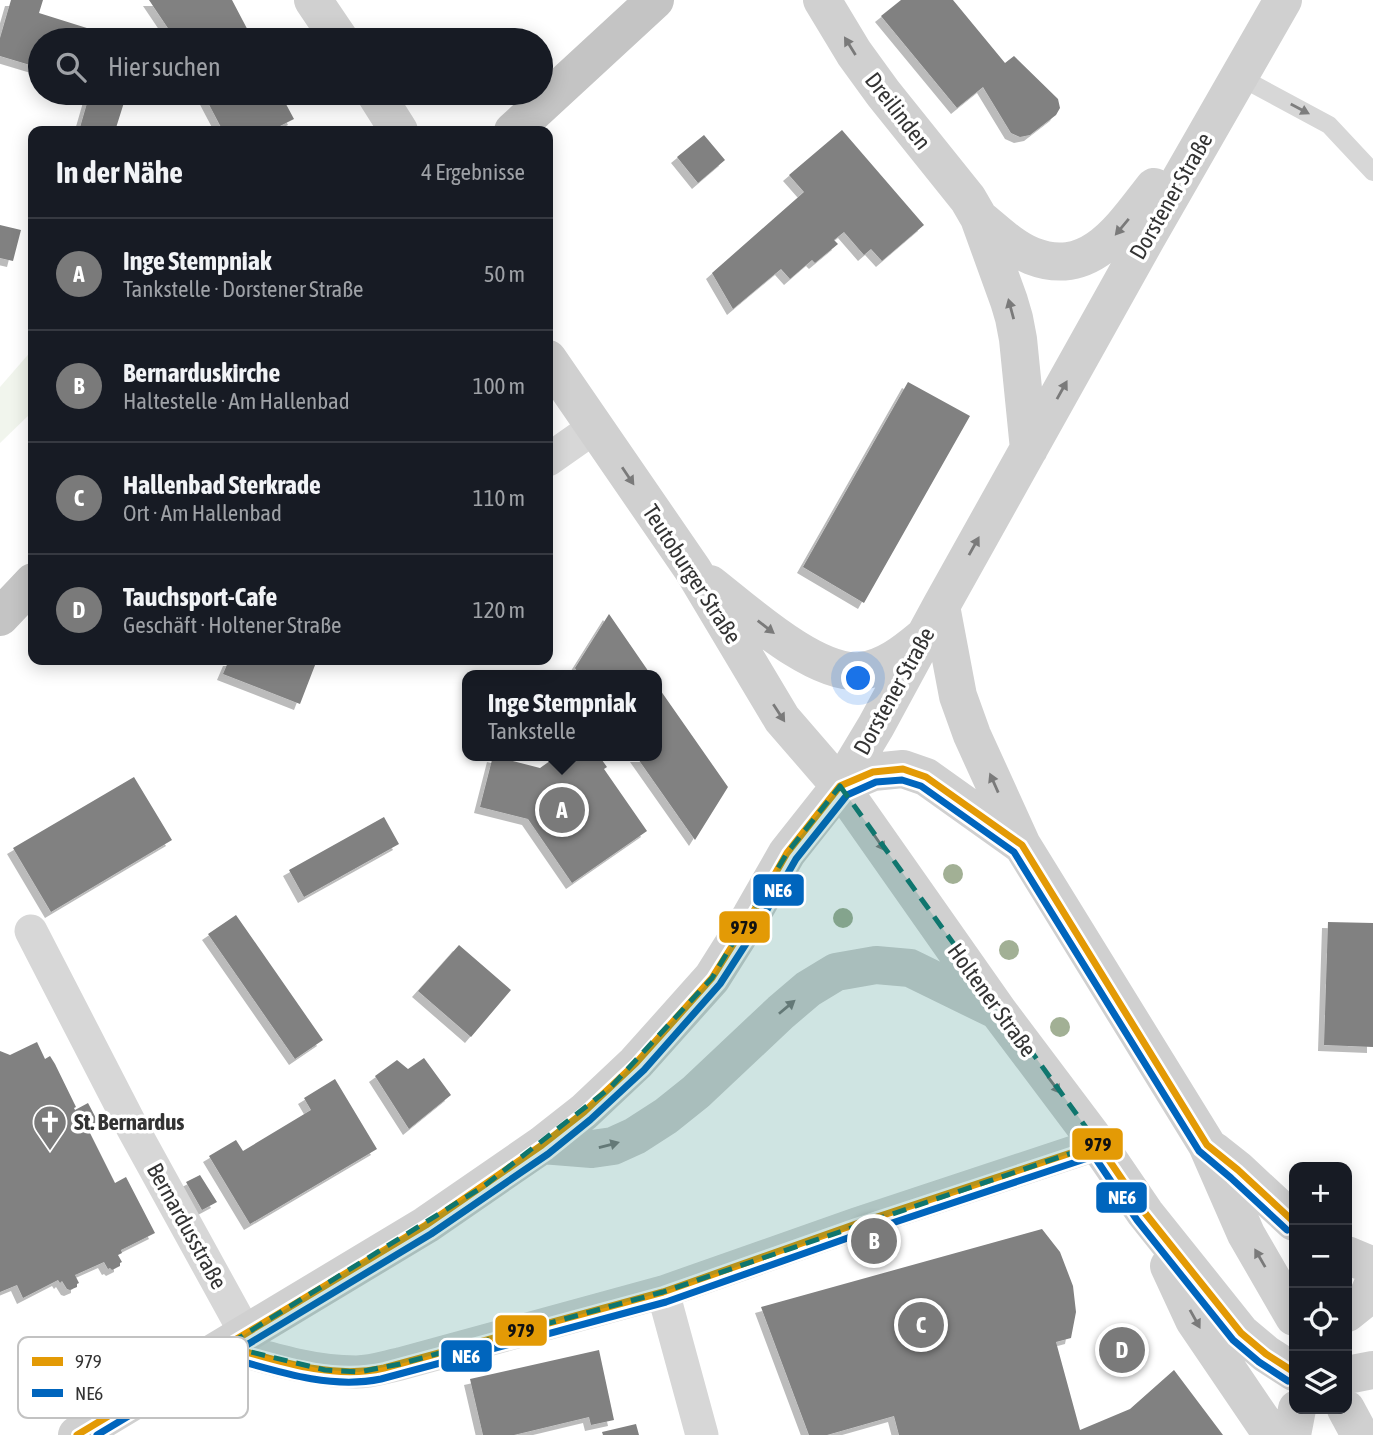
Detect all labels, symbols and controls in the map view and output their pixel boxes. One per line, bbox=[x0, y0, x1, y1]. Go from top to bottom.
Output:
search box bbox=[28, 28, 553, 105]
one-way arrow bbox=[843, 36, 856, 55]
icon: search bbox=[52, 48, 90, 86]
text: Hier suchen bbox=[108, 52, 221, 82]
street label: Dreilinden bbox=[860, 67, 936, 155]
one-way arrow bbox=[1290, 103, 1310, 115]
street label: Dorstener Straße bbox=[1124, 128, 1218, 264]
text: In der Nähe bbox=[56, 155, 183, 189]
text: 4 Ergebnisse bbox=[421, 159, 525, 185]
one-way arrow bbox=[1115, 218, 1130, 235]
text: Inge Stempniak bbox=[123, 246, 271, 276]
text: A bbox=[73, 261, 85, 287]
text: 50 m bbox=[484, 261, 525, 287]
text: Tankstelle · Dorstener Straße bbox=[123, 276, 364, 302]
one-way arrow bbox=[1005, 298, 1016, 320]
text: Bernarduskirche bbox=[123, 358, 280, 388]
text: B bbox=[74, 373, 84, 399]
text: 100 m bbox=[473, 373, 525, 399]
one-way arrow bbox=[1056, 380, 1068, 399]
text: Haltestelle · Am Hallenbad bbox=[123, 388, 350, 414]
one-way arrow bbox=[621, 467, 635, 485]
text: Hallenbad Sterkrade bbox=[123, 470, 321, 500]
text: C bbox=[74, 485, 84, 511]
text: 110 m bbox=[473, 485, 525, 511]
text: Ort · Am Hallenbad bbox=[123, 500, 282, 526]
street label: Teutoburger Straße bbox=[638, 500, 746, 648]
one-way arrow bbox=[968, 537, 980, 556]
text: Tauchsport-Cafe bbox=[123, 582, 277, 612]
text: D bbox=[73, 597, 85, 623]
text: 120 m bbox=[473, 597, 525, 623]
text: Geschäft · Holtener Straße bbox=[123, 612, 342, 638]
one-way arrow bbox=[757, 620, 775, 634]
street label: Dorstener Straße bbox=[848, 623, 940, 759]
your location bbox=[841, 661, 875, 695]
popup bbox=[462, 670, 662, 761]
text: Inge Stempniak bbox=[488, 688, 636, 718]
one-way arrow bbox=[772, 703, 785, 722]
text: Tankstelle bbox=[488, 718, 576, 744]
one-way arrow bbox=[988, 773, 1000, 793]
pin: A bbox=[539, 784, 585, 836]
one-way arrow bbox=[872, 833, 886, 851]
line badge: NE6 bbox=[752, 873, 805, 907]
text: NE6 bbox=[764, 879, 792, 901]
line badge: 979 bbox=[718, 910, 771, 944]
text: 979 bbox=[731, 916, 757, 938]
street label: Holtener Straße bbox=[942, 938, 1042, 1062]
one-way arrow bbox=[779, 1000, 796, 1015]
one-way arrow bbox=[1046, 1076, 1060, 1094]
church icon: St. Bernardus bbox=[31, 1103, 69, 1152]
place label: St. Bernardus bbox=[74, 1109, 184, 1135]
line badge: 979 bbox=[1071, 1127, 1124, 1161]
text: 979 bbox=[1085, 1133, 1111, 1155]
one-way arrow bbox=[599, 1139, 621, 1150]
street label: Bernardusstraße bbox=[142, 1159, 232, 1293]
map controls bbox=[1289, 1162, 1352, 1414]
button: + bbox=[1289, 1162, 1352, 1225]
line badge: NE6 bbox=[1095, 1181, 1148, 1214]
text: NE6 bbox=[1108, 1186, 1136, 1208]
pin: B bbox=[851, 1215, 897, 1267]
button: − bbox=[1289, 1225, 1352, 1288]
one-way arrow bbox=[1253, 1248, 1266, 1267]
button: locate bbox=[1289, 1288, 1352, 1351]
pin: C bbox=[898, 1299, 944, 1351]
one-way arrow bbox=[1189, 1309, 1200, 1329]
line badge: 979 bbox=[494, 1314, 548, 1347]
text: 979 bbox=[508, 1319, 534, 1341]
pin: D bbox=[1099, 1324, 1145, 1376]
legend bbox=[18, 1337, 248, 1418]
line badge: NE6 bbox=[440, 1339, 493, 1373]
text: NE6 bbox=[452, 1345, 480, 1367]
text: 979 bbox=[75, 1350, 102, 1372]
button: layers bbox=[1289, 1351, 1352, 1414]
text: NE6 bbox=[75, 1382, 103, 1404]

